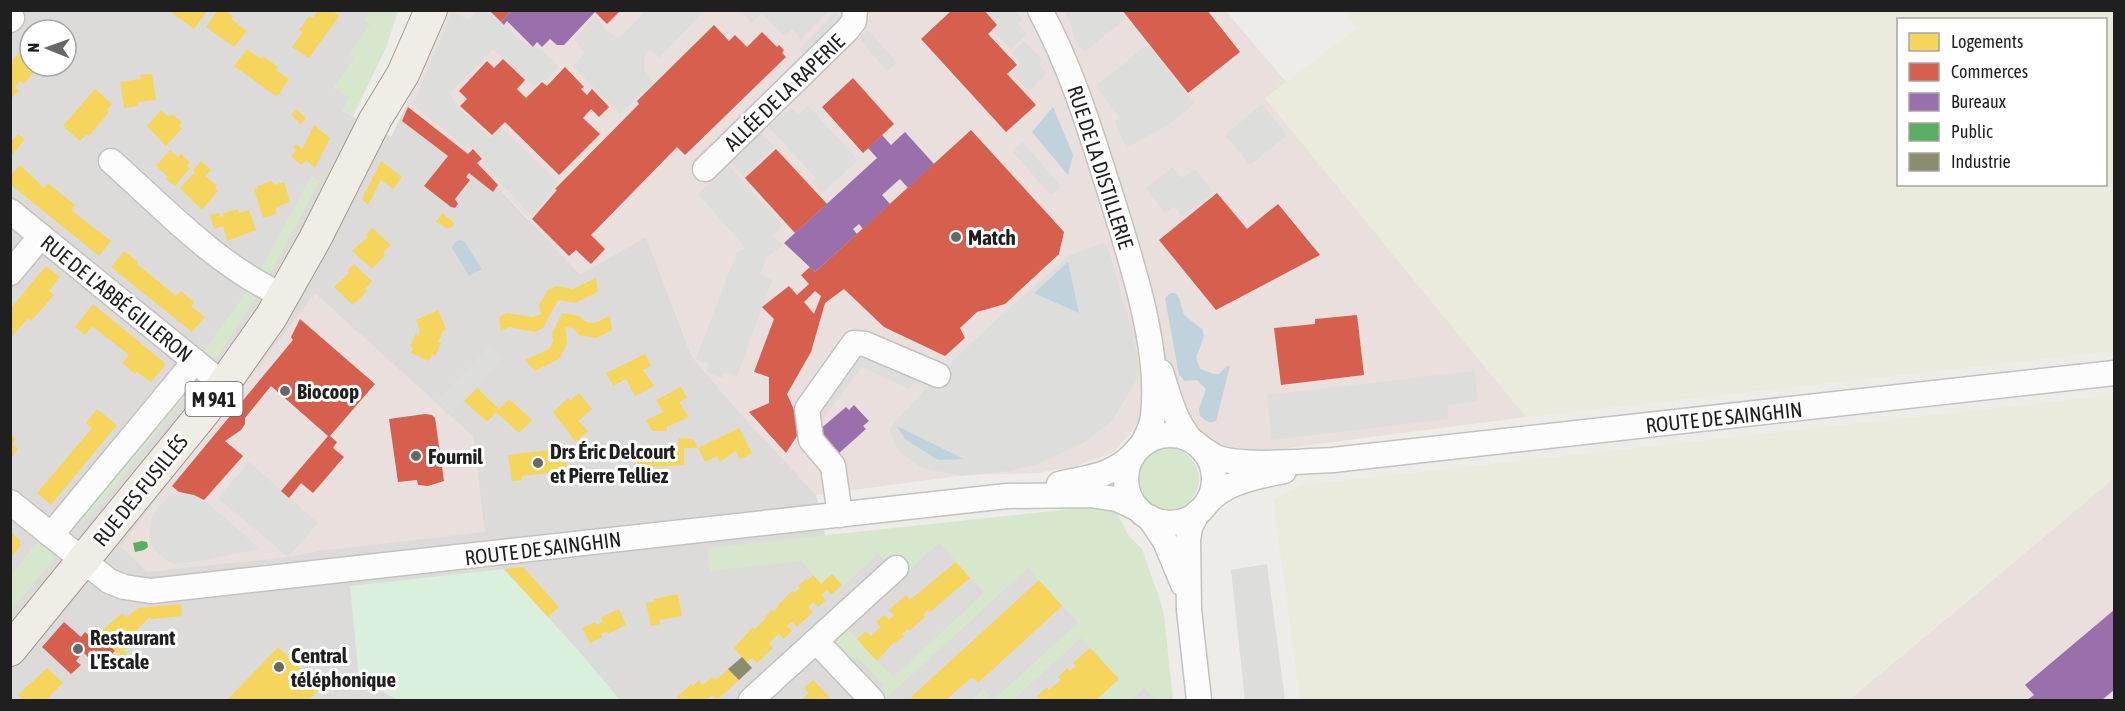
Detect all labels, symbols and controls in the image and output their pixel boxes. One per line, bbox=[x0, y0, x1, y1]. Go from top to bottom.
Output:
north arrow bbox=[18, 18, 78, 78]
legend bbox=[1897, 18, 2107, 186]
street label: ALLÉE DE LA RAPERIE bbox=[719, 29, 849, 155]
text: Logements bbox=[1951, 31, 2023, 52]
text: N bbox=[24, 43, 42, 53]
text: Commerces bbox=[1951, 61, 2028, 82]
street label: RUE DE LA DISTILLERIE bbox=[1063, 82, 1139, 252]
text: Bureaux bbox=[1951, 91, 2006, 112]
text: Public bbox=[1951, 121, 1993, 142]
text: Industrie bbox=[1951, 151, 2011, 172]
place label: Match bbox=[968, 225, 1016, 249]
street label: RUE DE L'ABBÉ GILLERON bbox=[37, 230, 197, 366]
marker: Match bbox=[949, 230, 963, 244]
place label: Biocoop bbox=[297, 379, 359, 403]
road number: M 941 bbox=[186, 382, 242, 416]
marker: Biocoop bbox=[278, 384, 292, 398]
street label: ROUTE DE SAINGHIN bbox=[1644, 397, 1804, 437]
street label: RUE DES FUSILLÉS bbox=[88, 429, 192, 550]
place label: Drs Éric Delcourt et Pierre Telliez bbox=[550, 439, 675, 487]
place label: Fournil bbox=[428, 444, 483, 468]
marker: Fournil bbox=[409, 449, 423, 463]
marker: Drs Éric Delcourt et Pierre Telliez bbox=[531, 456, 545, 470]
street label: ROUTE DE SAINGHIN bbox=[463, 526, 623, 570]
place label: Restaurant L'Escale bbox=[90, 625, 175, 673]
marker: Restaurant L'Escale bbox=[71, 642, 85, 656]
place label: Central téléphonique bbox=[290, 643, 396, 691]
marker: Central téléphonique bbox=[272, 660, 286, 674]

